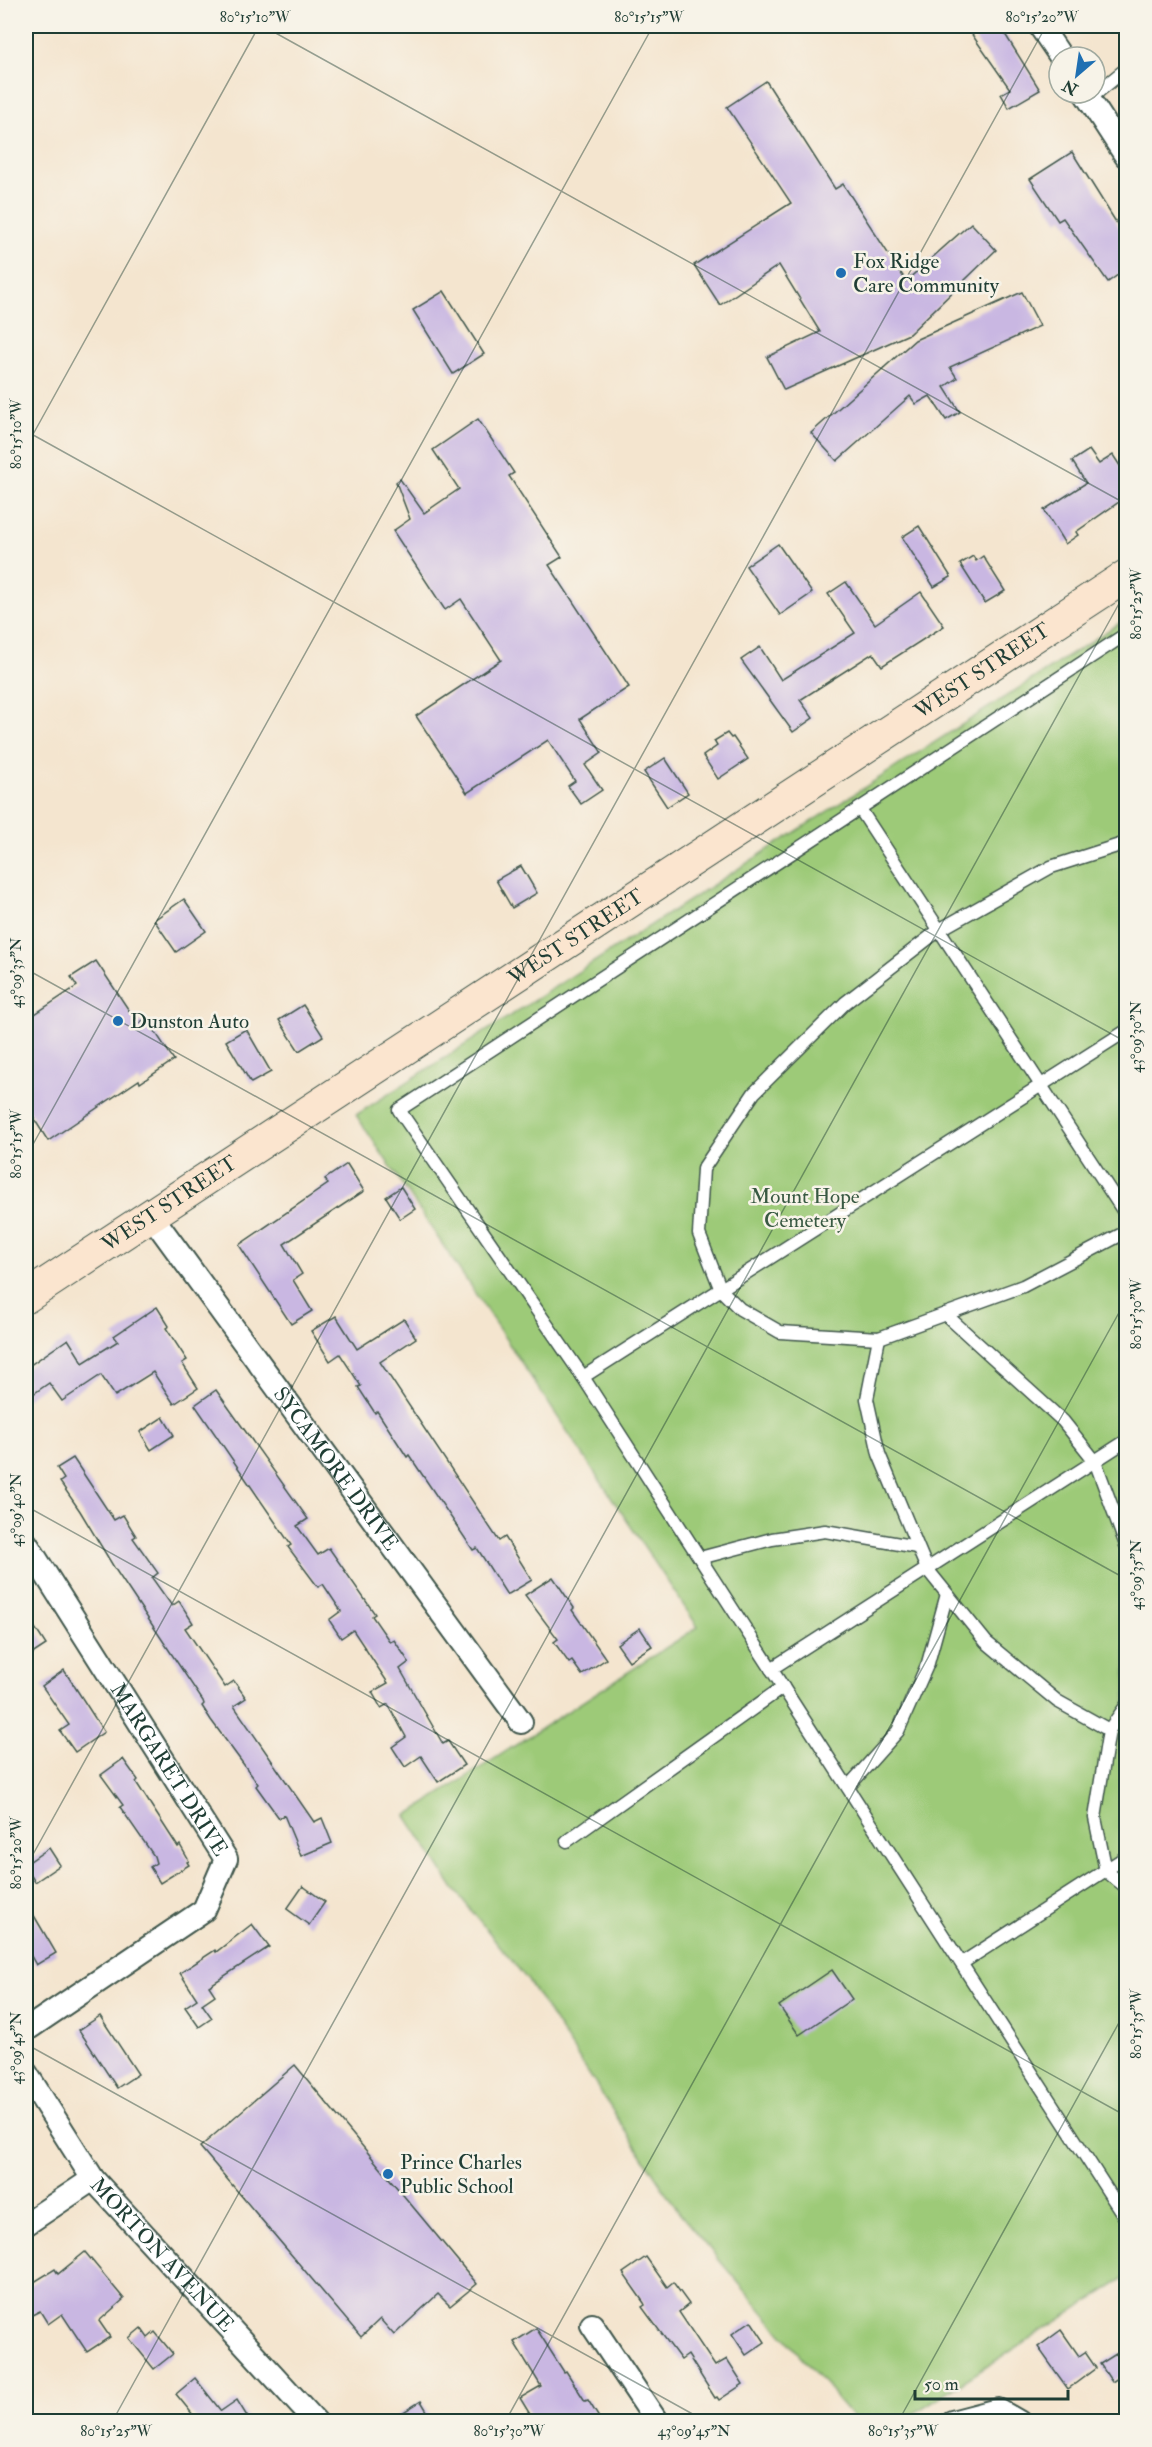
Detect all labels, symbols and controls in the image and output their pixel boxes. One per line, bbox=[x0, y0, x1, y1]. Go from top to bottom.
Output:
text: 80°15'10"W bbox=[220, 8, 291, 27]
text: 80°15'15"W bbox=[614, 8, 684, 27]
text: 80°15'20"W bbox=[1006, 8, 1079, 27]
north arrow bbox=[1047, 45, 1107, 105]
text: N bbox=[1059, 75, 1082, 100]
place label: Fox Ridge Care Community bbox=[853, 248, 1000, 299]
marker: Fox Ridge Care Community bbox=[834, 266, 848, 280]
text: 80°15'10"W bbox=[7, 398, 26, 469]
text: 80°15'25"W bbox=[1127, 567, 1146, 640]
street label: WEST STREET bbox=[908, 616, 1055, 725]
street label: WEST STREET bbox=[502, 882, 649, 992]
text: 43°09'35"N bbox=[7, 937, 26, 1008]
text: 43°09'30"N bbox=[1127, 1001, 1146, 1073]
place label: Dunston Auto bbox=[130, 1008, 249, 1035]
marker: Dunston Auto bbox=[111, 1014, 125, 1028]
text: 80°15'15"W bbox=[7, 1109, 26, 1179]
street label: WEST STREET bbox=[95, 1149, 242, 1258]
park label: Mount Hope Cemetery bbox=[750, 1183, 860, 1234]
text: 80°15'30"W bbox=[1127, 1278, 1146, 1350]
street label: SYCAMORE DRIVE bbox=[267, 1381, 405, 1556]
text: 43°09'40"N bbox=[7, 1472, 26, 1547]
text: 43°09'35"N bbox=[1127, 1539, 1146, 1610]
street label: MARGARET DRIVE bbox=[104, 1678, 234, 1861]
text: 80°15'20"W bbox=[7, 1816, 26, 1889]
text: 80°15'35"W bbox=[1127, 1988, 1146, 2059]
text: 43°09'45"N bbox=[7, 2011, 26, 2085]
place label: Prince Charles Public School bbox=[400, 2149, 522, 2200]
marker: Prince Charles Public School bbox=[381, 2167, 395, 2181]
street label: MORTON AVENUE bbox=[85, 2172, 240, 2338]
scale bar bbox=[915, 2363, 1068, 2401]
text: 50 m bbox=[924, 2373, 959, 2396]
text: 80°15'25"W bbox=[80, 2422, 153, 2441]
text: 80°15'30"W bbox=[473, 2422, 545, 2441]
text: 43°09'45"N bbox=[657, 2422, 731, 2441]
text: 80°15'35"W bbox=[868, 2422, 939, 2441]

